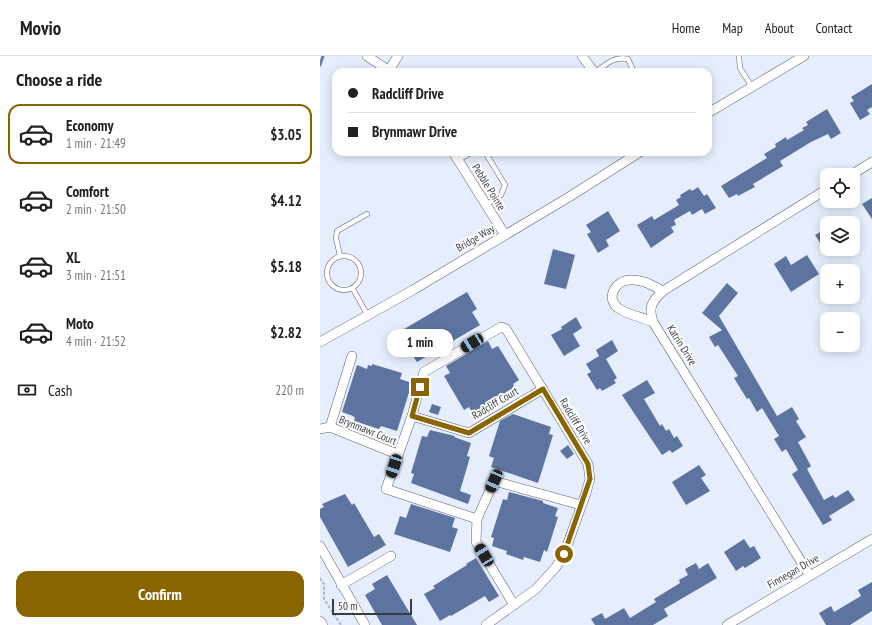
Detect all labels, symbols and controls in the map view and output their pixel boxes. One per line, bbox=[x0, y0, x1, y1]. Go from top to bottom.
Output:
text: Movio bbox=[20, 16, 61, 40]
text: Home bbox=[672, 19, 700, 37]
text: Map bbox=[722, 19, 743, 37]
text: About bbox=[765, 19, 794, 37]
text: Contact bbox=[816, 19, 852, 37]
text: Choose a ride bbox=[16, 68, 102, 91]
text: Radcliff Drive bbox=[372, 84, 444, 103]
icon: car bbox=[18, 116, 54, 152]
text: Economy bbox=[66, 116, 114, 135]
text: Brynmawr Drive bbox=[372, 122, 457, 141]
text: $3.05 bbox=[270, 125, 302, 144]
text: 1 min · 21:49 bbox=[66, 135, 126, 152]
street label: Pebble Pointe bbox=[469, 161, 509, 213]
map controls bbox=[820, 168, 860, 352]
button: locate bbox=[820, 168, 860, 208]
icon: car bbox=[18, 182, 54, 218]
text: Comfort bbox=[66, 182, 109, 201]
text: $4.12 bbox=[270, 191, 302, 210]
text: 2 min · 21:50 bbox=[66, 201, 126, 218]
button: layers bbox=[820, 216, 860, 256]
street label: Bridge Way bbox=[453, 221, 498, 255]
icon: car bbox=[18, 248, 54, 284]
text: XL bbox=[66, 248, 80, 267]
text: $5.18 bbox=[270, 257, 302, 276]
button: + bbox=[820, 264, 860, 304]
text: 3 min · 21:51 bbox=[66, 267, 126, 284]
button: − bbox=[820, 312, 860, 352]
icon: car bbox=[18, 314, 54, 350]
text: Moto bbox=[66, 314, 94, 333]
street label: Katrin Drive bbox=[664, 322, 700, 368]
text: $2.82 bbox=[270, 323, 302, 342]
callout: 1 min bbox=[387, 329, 453, 357]
car bbox=[459, 332, 485, 354]
text: 4 min · 21:52 bbox=[66, 333, 126, 350]
text: 1 min bbox=[407, 334, 433, 351]
route end bbox=[411, 378, 429, 396]
icon: cash bbox=[16, 379, 38, 401]
text: Cash bbox=[48, 381, 72, 400]
text: 220 m bbox=[275, 382, 304, 399]
street label: Radcliff Court bbox=[469, 384, 521, 422]
street label: Radcliff Drive bbox=[557, 395, 595, 447]
street label: Brynmawr Court bbox=[337, 412, 399, 448]
car bbox=[385, 453, 403, 479]
car bbox=[484, 468, 504, 494]
car bbox=[473, 542, 495, 568]
route start bbox=[555, 545, 573, 563]
street label: Finnegan Drive bbox=[765, 550, 822, 591]
button: Confirm bbox=[16, 571, 304, 617]
scale bar bbox=[332, 597, 412, 616]
text: 50 m bbox=[338, 599, 357, 613]

